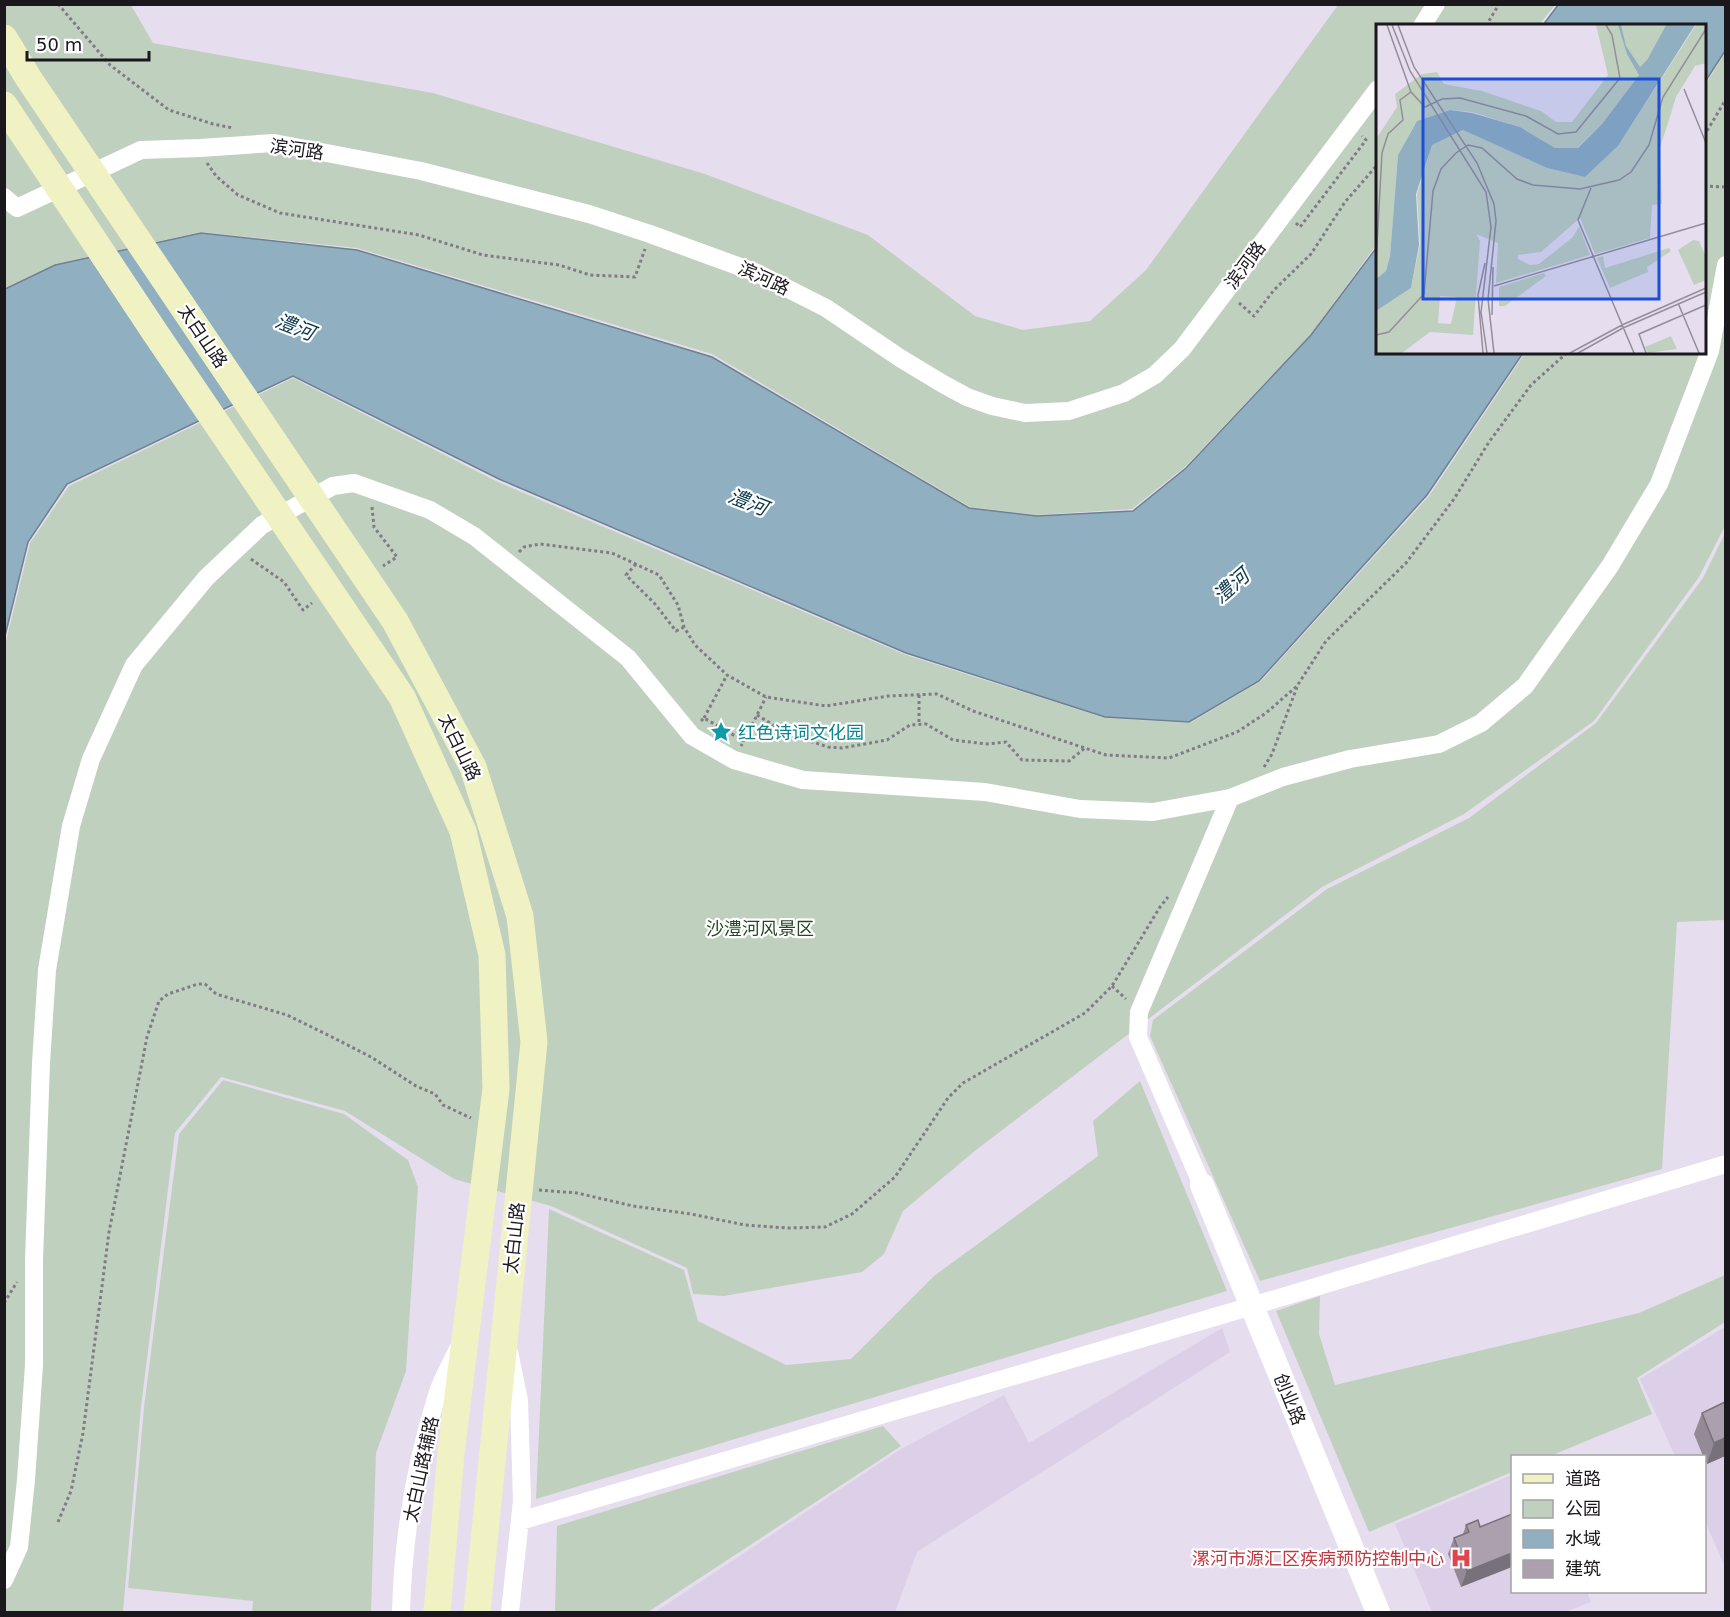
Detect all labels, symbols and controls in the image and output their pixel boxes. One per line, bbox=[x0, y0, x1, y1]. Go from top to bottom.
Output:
scale bar bbox=[27, 24, 148, 62]
inset map bbox=[1376, 24, 1706, 354]
text: 50 m bbox=[36, 34, 82, 55]
street label: 滨河路 bbox=[269, 135, 325, 163]
street label: 滨河路 bbox=[1220, 237, 1270, 293]
street label: 滨河路 bbox=[735, 257, 793, 299]
street label: 太白山路 bbox=[174, 300, 232, 372]
water label: 澧河 bbox=[272, 309, 322, 347]
water label: 澧河 bbox=[725, 484, 775, 522]
water label: 澧河 bbox=[1208, 561, 1257, 608]
street label: 太白山路 bbox=[435, 710, 485, 784]
place icon: 红色诗词文化园 bbox=[709, 720, 733, 744]
place label: 红色诗词文化园 bbox=[738, 722, 864, 743]
park label: 沙澧河风景区 bbox=[706, 918, 814, 939]
street label: 太白山路 bbox=[500, 1201, 528, 1275]
street label: 创业路 bbox=[1270, 1370, 1310, 1428]
street label: 太白山路辅路 bbox=[400, 1414, 442, 1524]
legend bbox=[1511, 1455, 1706, 1593]
text: 道路 bbox=[1565, 1468, 1601, 1489]
text: 公园 bbox=[1565, 1498, 1601, 1519]
text: 水域 bbox=[1565, 1528, 1601, 1549]
hospital icon: 漯河市源汇区疾病预防控制中心 bbox=[1449, 1546, 1473, 1570]
place label: 漯河市源汇区疾病预防控制中心 bbox=[1192, 1548, 1444, 1569]
text: 建筑 bbox=[1565, 1558, 1601, 1579]

